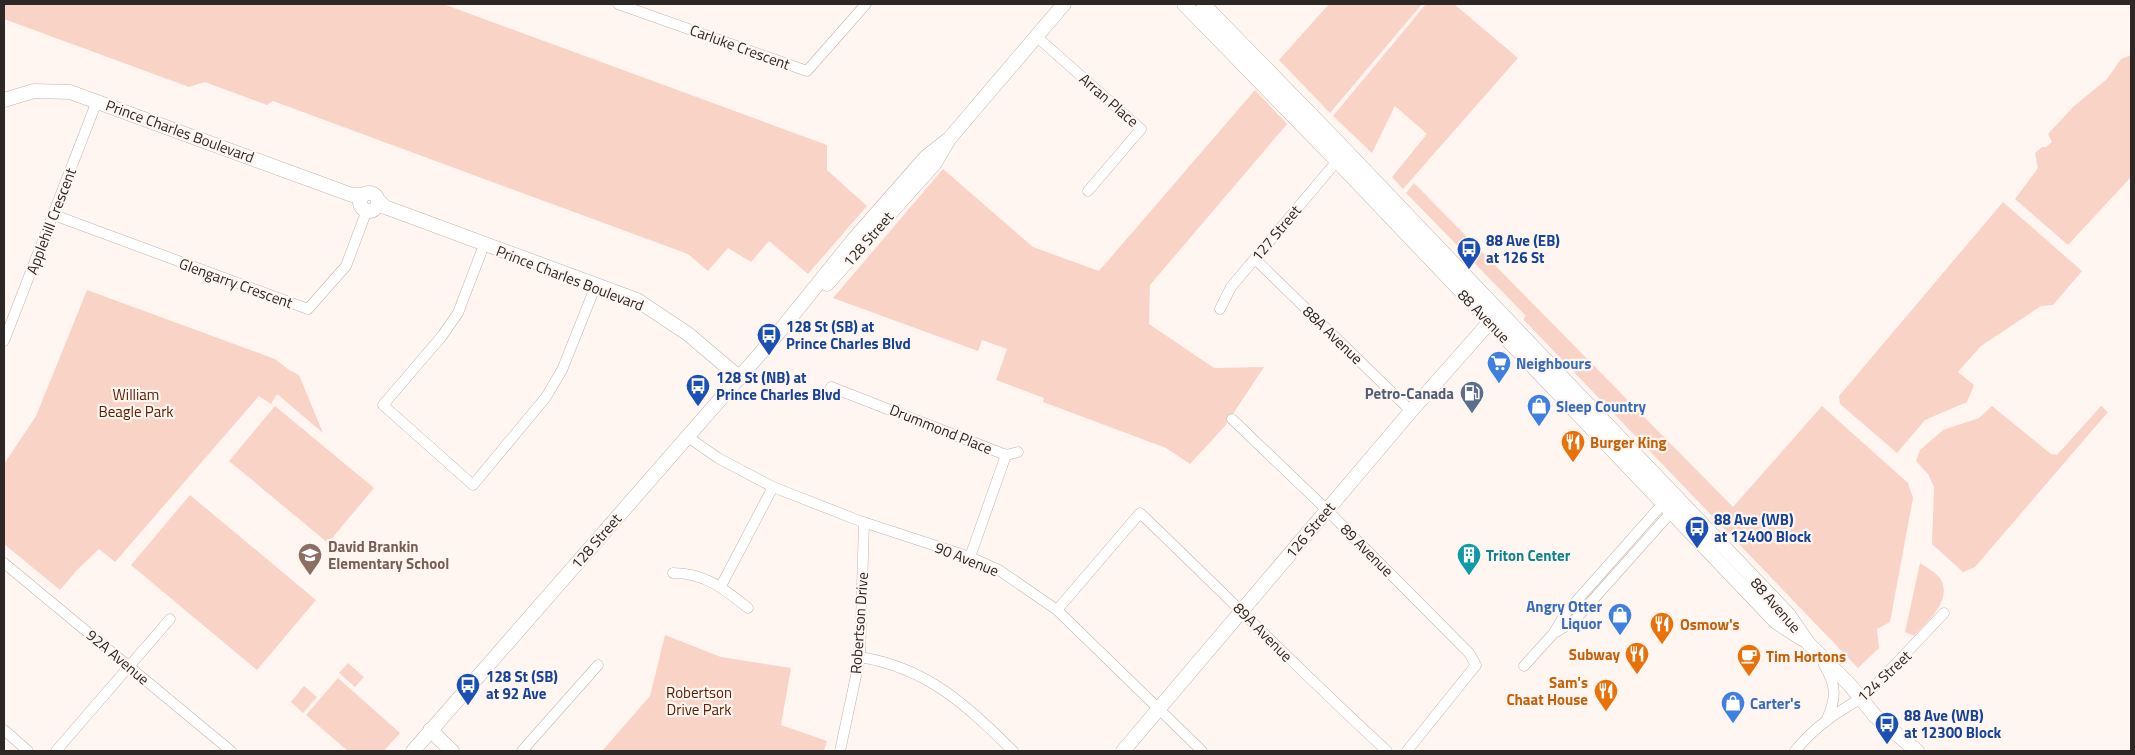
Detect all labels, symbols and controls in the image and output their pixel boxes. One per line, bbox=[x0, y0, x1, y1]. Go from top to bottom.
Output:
street label: Carluke Crescent bbox=[687, 18, 794, 76]
street label: Arran Place bbox=[1074, 68, 1144, 132]
street label: Prince Charles Boulevard bbox=[102, 93, 258, 169]
street label: Applehill Crescent bbox=[20, 164, 82, 278]
street label: 127 Street bbox=[1246, 199, 1307, 266]
street label: 128 Street bbox=[837, 206, 899, 272]
place label: 88 Ave (EB) at 126 St bbox=[1486, 229, 1560, 269]
bus stop icon: 88 Ave (EB) at 126 St bbox=[1456, 236, 1482, 270]
street label: Prince Charles Boulevard bbox=[493, 239, 647, 317]
street label: Glengarry Crescent bbox=[176, 252, 297, 314]
street label: 88 Avenue bbox=[1452, 284, 1516, 348]
street label: 88A Avenue bbox=[1298, 300, 1368, 370]
place label: 128 St (SB) at Prince Charles Blvd bbox=[786, 315, 911, 355]
bus stop icon: 128 St (SB) at Prince Charles Blvd bbox=[756, 322, 782, 356]
supermarket icon: Neighbours bbox=[1486, 350, 1512, 384]
place label: Neighbours bbox=[1516, 352, 1591, 375]
place label: 128 St (NB) at Prince Charles Blvd bbox=[716, 366, 841, 406]
bus stop icon: 128 St (NB) at Prince Charles Blvd bbox=[685, 373, 711, 407]
fuel station icon: Petro-Canada bbox=[1459, 380, 1485, 414]
place label: Petro-Canada bbox=[1365, 382, 1454, 405]
park label: William Beagle Park bbox=[98, 383, 174, 423]
shop icon: Sleep Country bbox=[1526, 393, 1552, 427]
place label: Sleep Country bbox=[1556, 395, 1647, 418]
street label: Drummond Place bbox=[886, 398, 996, 460]
restaurant icon: Burger King bbox=[1560, 429, 1586, 463]
place label: Burger King bbox=[1590, 431, 1667, 454]
street label: 126 Street bbox=[1280, 496, 1341, 563]
street label: 128 Street bbox=[565, 508, 627, 574]
place label: 88 Ave (WB) at 12400 Block bbox=[1714, 508, 1812, 548]
bus stop icon: 88 Ave (WB) at 12400 Block bbox=[1684, 515, 1710, 549]
street label: 89 Avenue bbox=[1335, 518, 1399, 582]
place label: David Brankin Elementary School bbox=[328, 535, 449, 575]
street label: 90 Avenue bbox=[932, 536, 1002, 582]
school or university icon: David Brankin Elementary School bbox=[297, 542, 323, 576]
building icon: Triton Center bbox=[1456, 542, 1482, 576]
place label: Triton Center bbox=[1486, 544, 1571, 567]
street label: Robertson Drive bbox=[844, 571, 874, 675]
street label: 88 Avenue bbox=[1745, 572, 1807, 638]
place label: Angry Otter Liquor bbox=[1526, 595, 1602, 635]
street label: 89A Avenue bbox=[1228, 597, 1298, 667]
shop icon: Angry Otter Liquor bbox=[1607, 602, 1633, 636]
restaurant icon: Osmow's bbox=[1649, 611, 1675, 645]
place label: Osmow's bbox=[1680, 613, 1740, 636]
street label: 92A Avenue bbox=[82, 624, 154, 690]
restaurant icon: Subway bbox=[1624, 641, 1650, 675]
place label: Subway bbox=[1569, 643, 1620, 666]
cafe icon: Tim Hortons bbox=[1736, 643, 1762, 677]
street label: 124 Street bbox=[1852, 644, 1917, 707]
place label: Tim Hortons bbox=[1766, 645, 1846, 668]
place label: 128 St (SB) at 92 Ave bbox=[486, 665, 558, 705]
place label: Sam's Chaat House bbox=[1506, 671, 1588, 711]
bus stop icon: 128 St (SB) at 92 Ave bbox=[455, 672, 481, 706]
restaurant icon: Sam's Chaat House bbox=[1593, 678, 1619, 712]
park label: Robertson Drive Park bbox=[666, 681, 732, 721]
shop icon: Carter's bbox=[1720, 690, 1746, 724]
place label: Carter's bbox=[1750, 692, 1801, 715]
place label: 88 Ave (WB) at 12300 Block bbox=[1904, 704, 2002, 744]
bus stop icon: 88 Ave (WB) at 12300 Block bbox=[1874, 711, 1900, 745]

